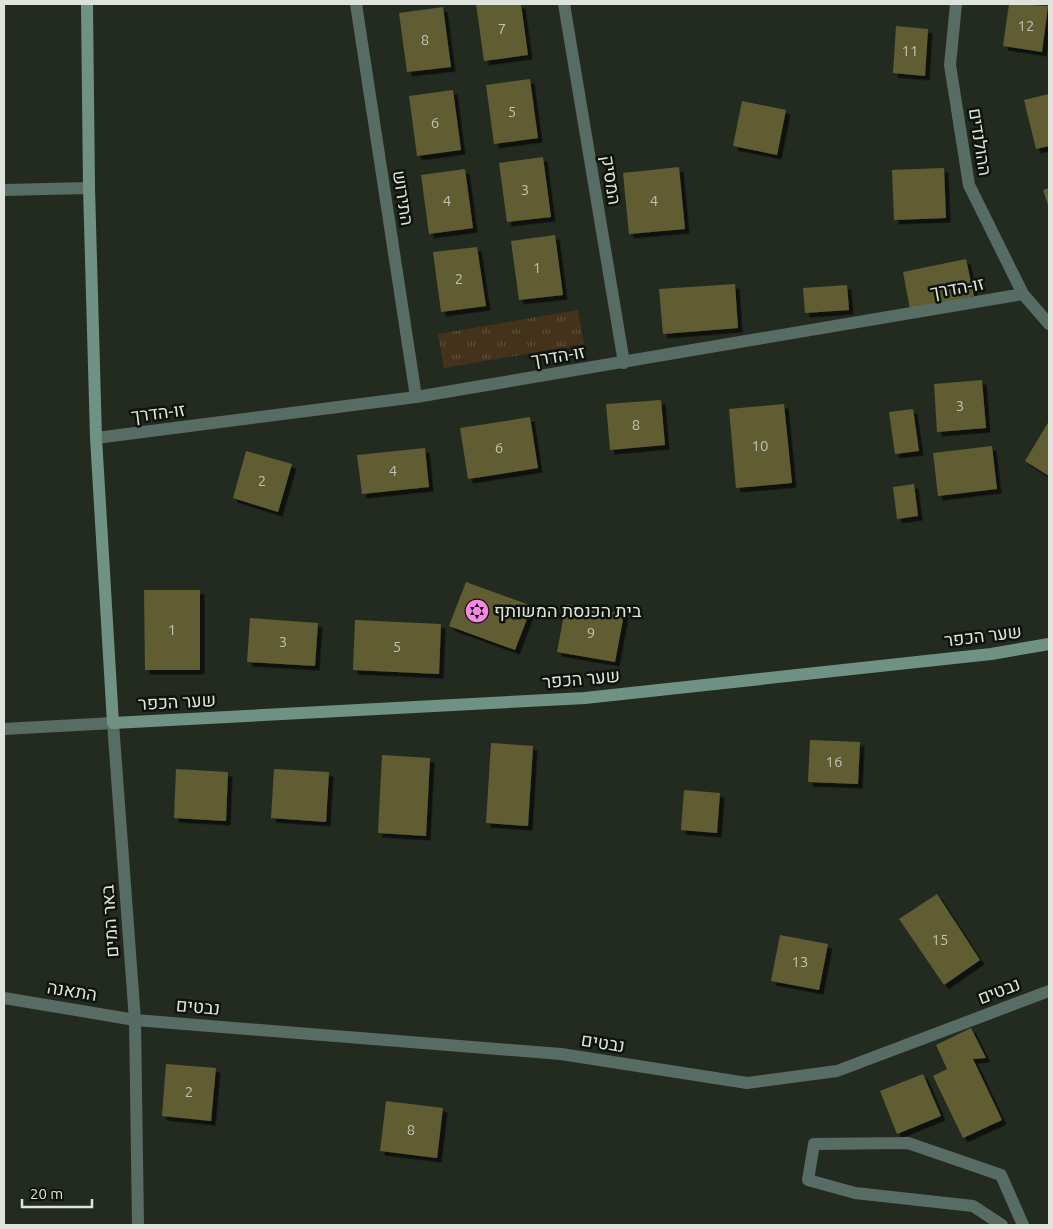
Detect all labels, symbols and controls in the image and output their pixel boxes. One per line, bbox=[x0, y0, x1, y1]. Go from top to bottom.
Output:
house number: 12 bbox=[1018, 17, 1034, 34]
house number: 7 bbox=[498, 20, 506, 37]
house number: 8 bbox=[421, 31, 429, 48]
house number: 11 bbox=[902, 42, 918, 59]
house number: 5 bbox=[508, 103, 516, 120]
street label: ההולנדים bbox=[966, 106, 996, 177]
house number: 6 bbox=[431, 114, 439, 131]
street label: המסיק bbox=[597, 154, 626, 206]
street label: התירוש bbox=[390, 169, 418, 227]
house number: 3 bbox=[521, 181, 529, 198]
house number: 4 bbox=[443, 192, 451, 209]
house number: 4 bbox=[650, 192, 658, 209]
house number: 1 bbox=[533, 259, 541, 276]
house number: 2 bbox=[455, 270, 463, 287]
street label: זו-הדרך bbox=[928, 272, 986, 303]
street label: זו-הדרך bbox=[529, 341, 587, 370]
house number: 3 bbox=[956, 397, 964, 414]
street label: זו-הדרך bbox=[130, 399, 186, 426]
house number: 8 bbox=[632, 416, 640, 433]
house number: 10 bbox=[752, 437, 768, 454]
house number: 6 bbox=[495, 439, 503, 456]
house number: 4 bbox=[389, 462, 397, 479]
house number: 2 bbox=[258, 472, 266, 489]
synagogue icon: בית הכנסת המשותף bbox=[464, 598, 490, 624]
place label: בית הכנסת המשותף bbox=[494, 600, 642, 621]
street label: שער הכפר bbox=[943, 620, 1023, 650]
house number: 1 bbox=[168, 621, 176, 638]
house number: 9 bbox=[587, 624, 595, 641]
house number: 3 bbox=[279, 633, 287, 650]
house number: 5 bbox=[393, 638, 401, 655]
street label: שער הכפר bbox=[541, 665, 621, 691]
street label: שער הכפר bbox=[137, 689, 216, 713]
house number: 16 bbox=[826, 753, 842, 770]
street label: באר המים bbox=[96, 884, 122, 958]
house number: 15 bbox=[932, 931, 948, 948]
house number: 13 bbox=[792, 953, 808, 970]
street label: נבטים bbox=[975, 973, 1023, 1007]
street label: התאנה bbox=[46, 976, 99, 1004]
street label: נבטים bbox=[175, 994, 221, 1018]
street label: נבטים bbox=[580, 1029, 626, 1055]
house number: 2 bbox=[185, 1083, 193, 1100]
house number: 8 bbox=[407, 1121, 415, 1138]
scale bar bbox=[22, 1176, 92, 1208]
text: 20 m bbox=[30, 1185, 63, 1202]

